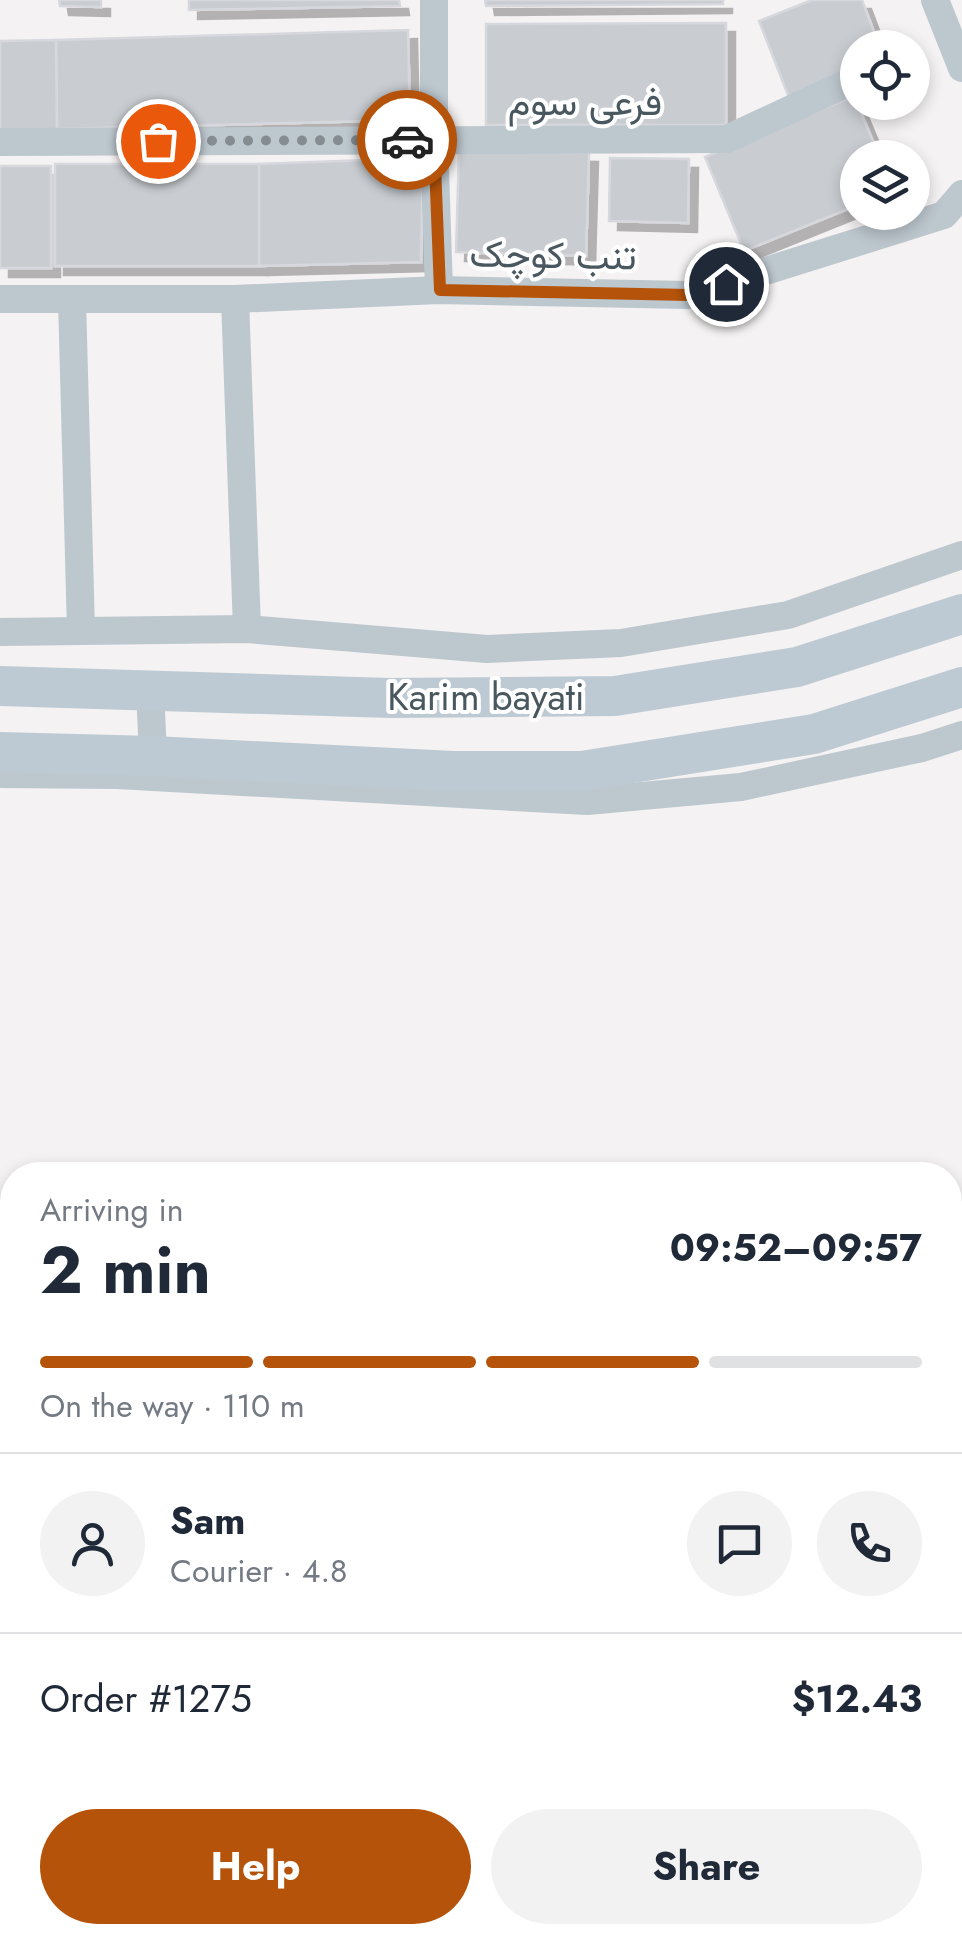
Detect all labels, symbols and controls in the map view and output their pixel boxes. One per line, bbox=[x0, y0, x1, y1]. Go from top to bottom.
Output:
map controls bbox=[840, 30, 930, 230]
button: locate bbox=[840, 30, 930, 120]
street label: فرعی سوم bbox=[508, 74, 662, 129]
courier bbox=[357, 90, 457, 190]
pin bbox=[116, 99, 201, 184]
icon: car bbox=[380, 113, 435, 168]
icon: bag bbox=[131, 114, 186, 169]
button: layers bbox=[840, 140, 930, 230]
street label: تنب کوچک bbox=[469, 226, 637, 283]
pin bbox=[684, 242, 769, 327]
icon: home bbox=[699, 257, 754, 312]
street label: Karim bayati bbox=[387, 669, 585, 724]
text: Arriving in bbox=[40, 1187, 184, 1233]
text: 09:52–09:57 bbox=[670, 1220, 922, 1275]
text: 2 min bbox=[40, 1223, 211, 1317]
text: On the way · 110 m bbox=[40, 1383, 305, 1429]
button: person bbox=[40, 1491, 145, 1596]
button: chat bbox=[687, 1491, 792, 1596]
button: phone bbox=[817, 1491, 922, 1596]
text: Sam bbox=[170, 1493, 245, 1548]
text: Courier · 4.8 bbox=[170, 1548, 347, 1594]
text: Order #1275 bbox=[40, 1671, 252, 1726]
text: $12.43 bbox=[792, 1671, 922, 1726]
button: Help bbox=[40, 1809, 471, 1924]
button: Share bbox=[491, 1809, 922, 1924]

